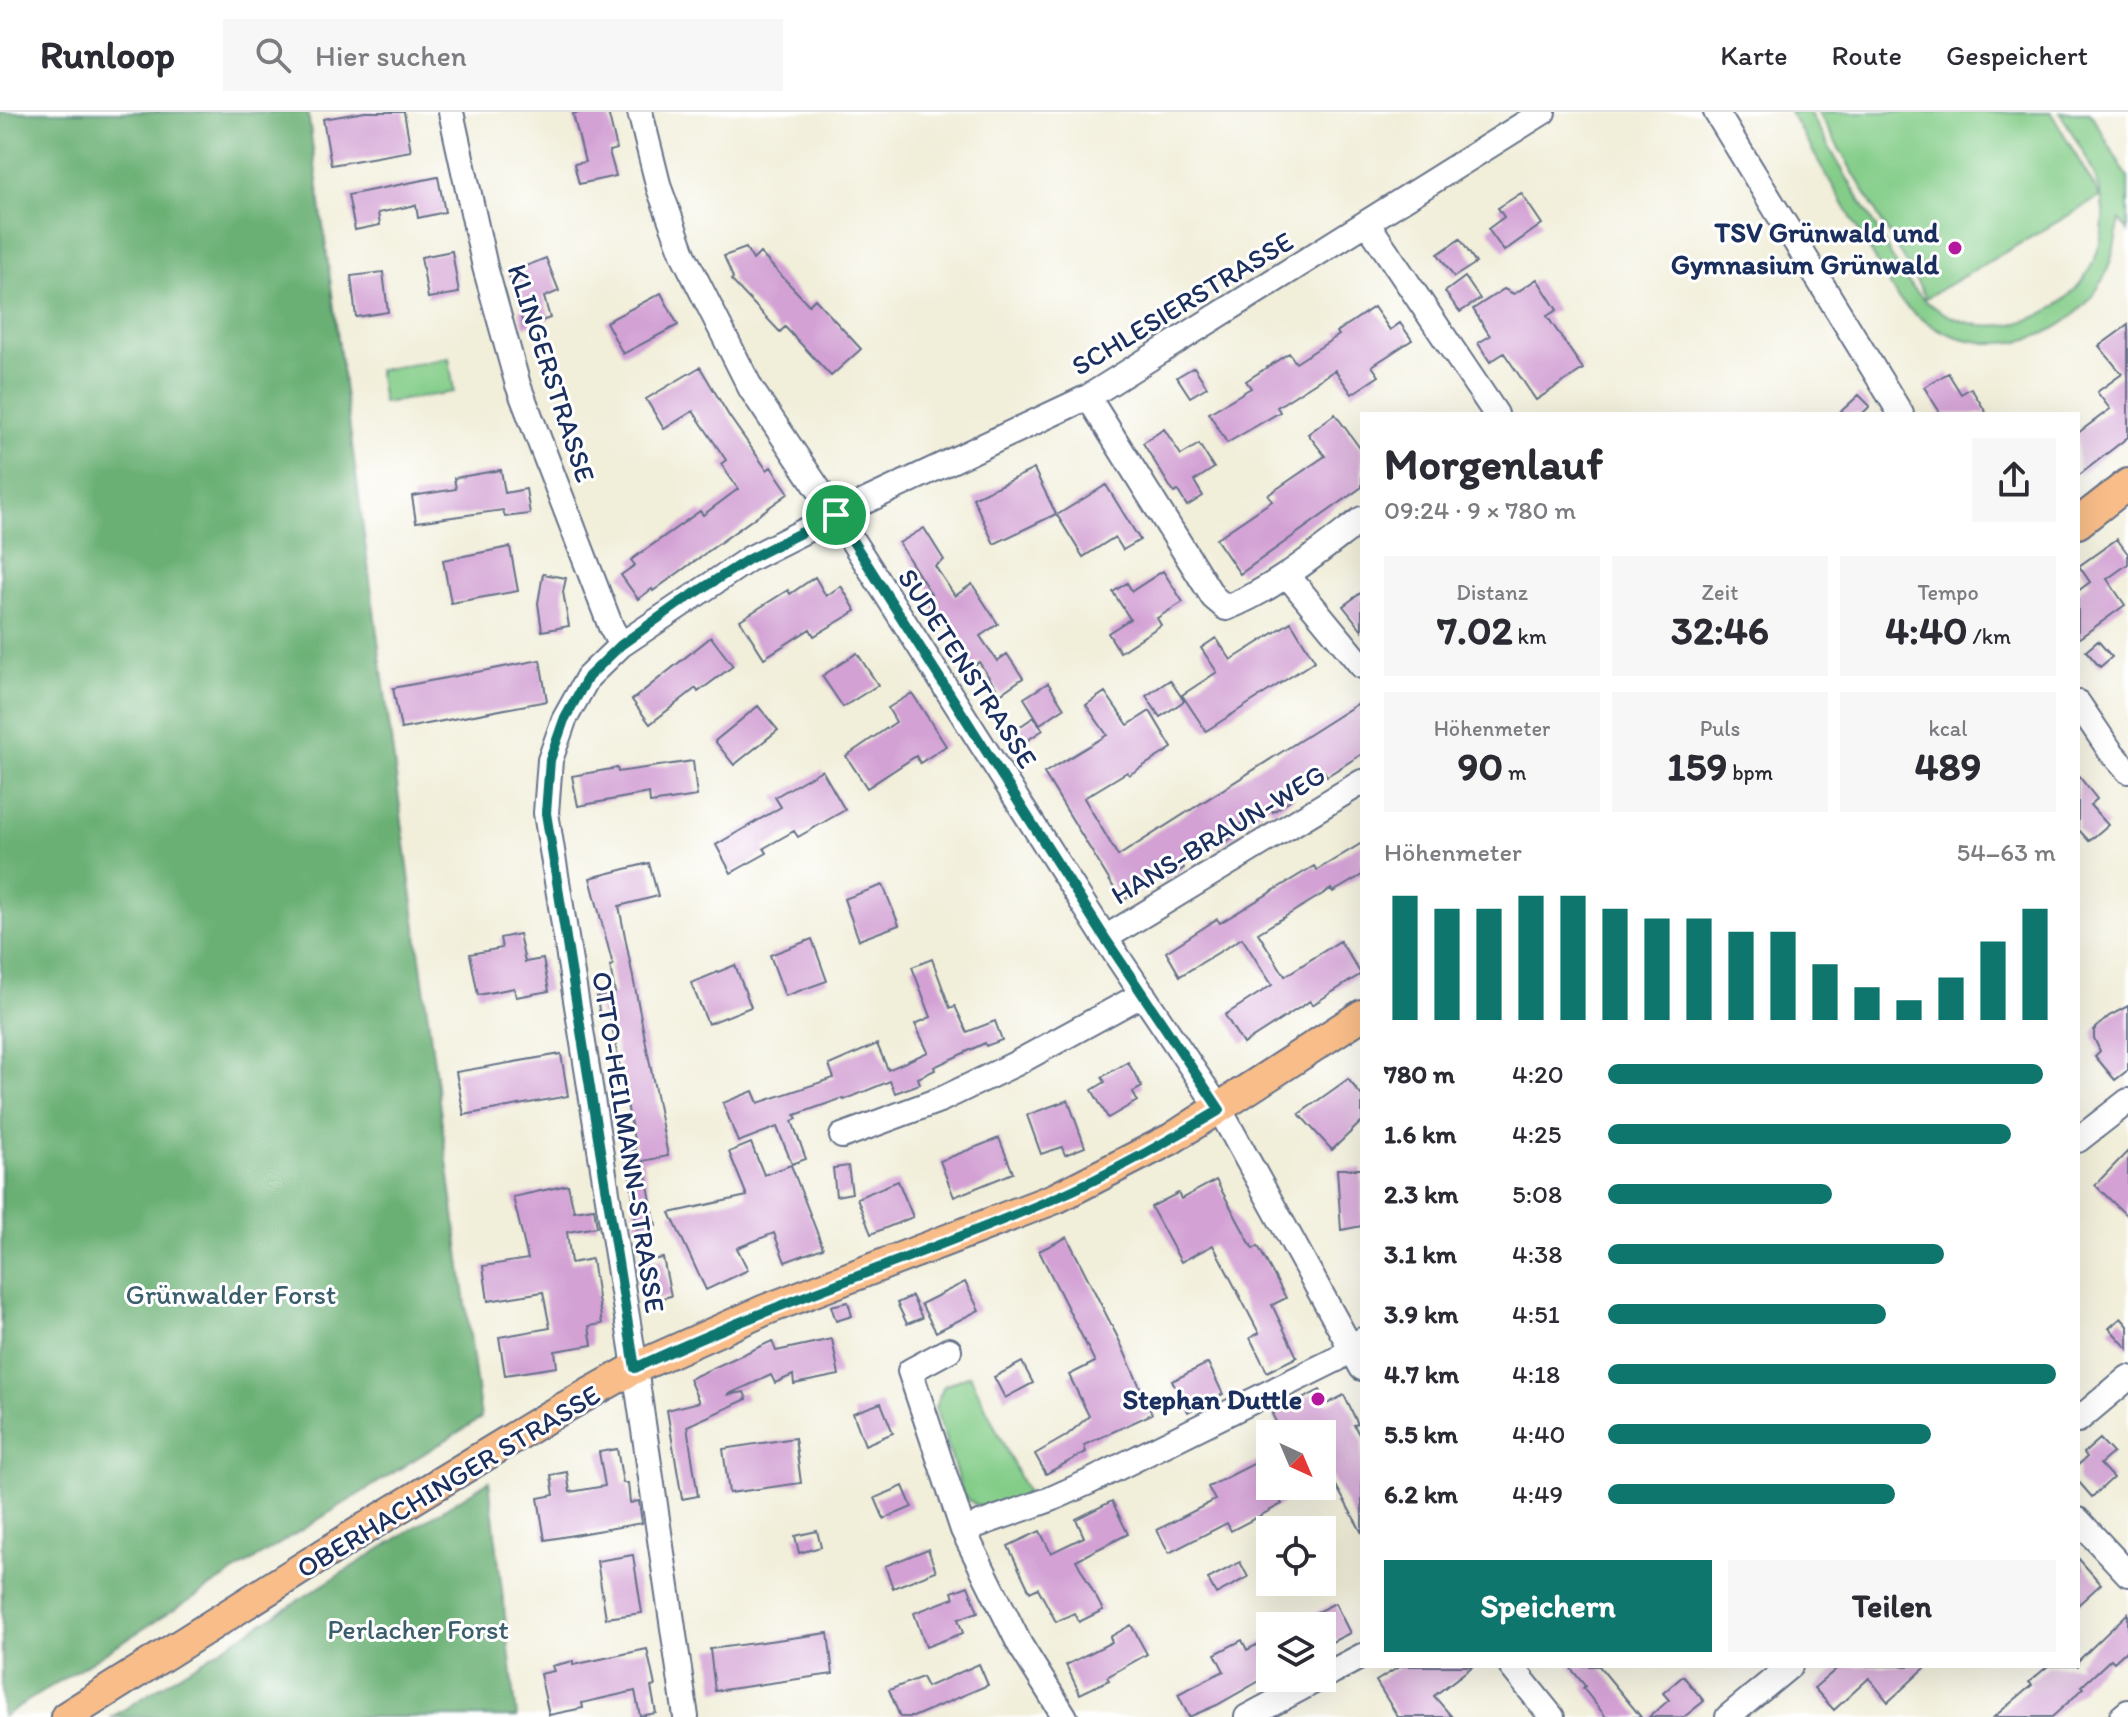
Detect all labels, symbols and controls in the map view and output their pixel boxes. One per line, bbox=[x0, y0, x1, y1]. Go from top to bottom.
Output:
search box bbox=[223, 19, 783, 91]
text: Runloop bbox=[40, 32, 175, 78]
icon: search bbox=[251, 33, 295, 77]
text: Hier suchen bbox=[315, 37, 467, 74]
text: Karte bbox=[1720, 38, 1788, 72]
text: Route bbox=[1832, 38, 1902, 72]
text: Gespeichert bbox=[1946, 38, 2088, 72]
place label: TSV Grünwald und Gymnasium Grünwald bbox=[1671, 215, 1940, 281]
street label: SCHLESIERSTRASSE bbox=[1065, 223, 1299, 383]
marker: TSV Grünwald und Gymnasium Grünwald bbox=[1946, 239, 1964, 257]
street label: KLINGERSTRASSE bbox=[501, 260, 603, 486]
text: Morgenlauf bbox=[1384, 437, 1603, 490]
button: share bbox=[1972, 438, 2056, 522]
pin bbox=[802, 481, 870, 549]
icon: arrive bbox=[814, 493, 858, 537]
text: 09:24 · 9 × 780 m bbox=[1384, 494, 1576, 526]
street label: SUDETENSTRASSE bbox=[891, 562, 1045, 774]
text: Distanz bbox=[1456, 579, 1528, 606]
text: Zeit bbox=[1702, 579, 1738, 606]
text: Tempo bbox=[1917, 579, 1979, 606]
text: 7.02 bbox=[1437, 606, 1513, 654]
text: 32:46 bbox=[1671, 606, 1769, 654]
text: 4:40 bbox=[1885, 606, 1968, 654]
text: km bbox=[1513, 623, 1547, 650]
text: /km bbox=[1968, 623, 2011, 650]
text: Höhenmeter bbox=[1434, 715, 1550, 742]
text: Puls bbox=[1700, 715, 1740, 742]
text: kcal bbox=[1928, 715, 1968, 742]
text: 90 bbox=[1457, 742, 1503, 790]
text: 159 bbox=[1667, 742, 1727, 790]
text: 489 bbox=[1915, 742, 1981, 790]
street label: HANS-BRAUN-WEG bbox=[1105, 757, 1331, 911]
text: m bbox=[1503, 759, 1527, 786]
text: bpm bbox=[1727, 759, 1773, 786]
text: Höhenmeter bbox=[1384, 836, 1522, 868]
text: 54–63 m bbox=[1957, 836, 2056, 868]
street label: OTTO-HEILMANN-STRASSE bbox=[585, 969, 673, 1315]
text: 780 m bbox=[1384, 1058, 1455, 1090]
text: 4:20 bbox=[1512, 1058, 1564, 1090]
text: 1.6 km bbox=[1384, 1118, 1456, 1150]
text: 4:25 bbox=[1512, 1118, 1561, 1150]
text: 2.3 km bbox=[1384, 1178, 1458, 1210]
text: 5:08 bbox=[1512, 1178, 1562, 1210]
text: 3.1 km bbox=[1384, 1238, 1457, 1270]
text: 4:38 bbox=[1512, 1238, 1562, 1270]
park label: Grünwalder Forst bbox=[126, 1277, 336, 1311]
text: 3.9 km bbox=[1384, 1298, 1458, 1330]
text: 4:51 bbox=[1512, 1298, 1560, 1330]
text: 4.7 km bbox=[1384, 1358, 1459, 1390]
text: 4:18 bbox=[1512, 1358, 1560, 1390]
street label: OBERHACHINGER STRASSE bbox=[290, 1377, 606, 1585]
place label: Stephan Duttle bbox=[1122, 1382, 1302, 1416]
marker: Stephan Duttle bbox=[1309, 1390, 1327, 1408]
text: 5.5 km bbox=[1384, 1418, 1458, 1450]
text: 4:40 bbox=[1512, 1418, 1566, 1450]
north arrow bbox=[1256, 1420, 1336, 1500]
map controls bbox=[1256, 1420, 1336, 1692]
text: 6.2 km bbox=[1384, 1478, 1458, 1510]
text: 4:49 bbox=[1512, 1478, 1563, 1510]
button: locate bbox=[1256, 1516, 1336, 1596]
button: Speichern bbox=[1384, 1560, 1712, 1652]
button: Teilen bbox=[1728, 1560, 2056, 1652]
park label: Perlacher Forst bbox=[327, 1612, 509, 1646]
button: layers bbox=[1256, 1612, 1336, 1692]

